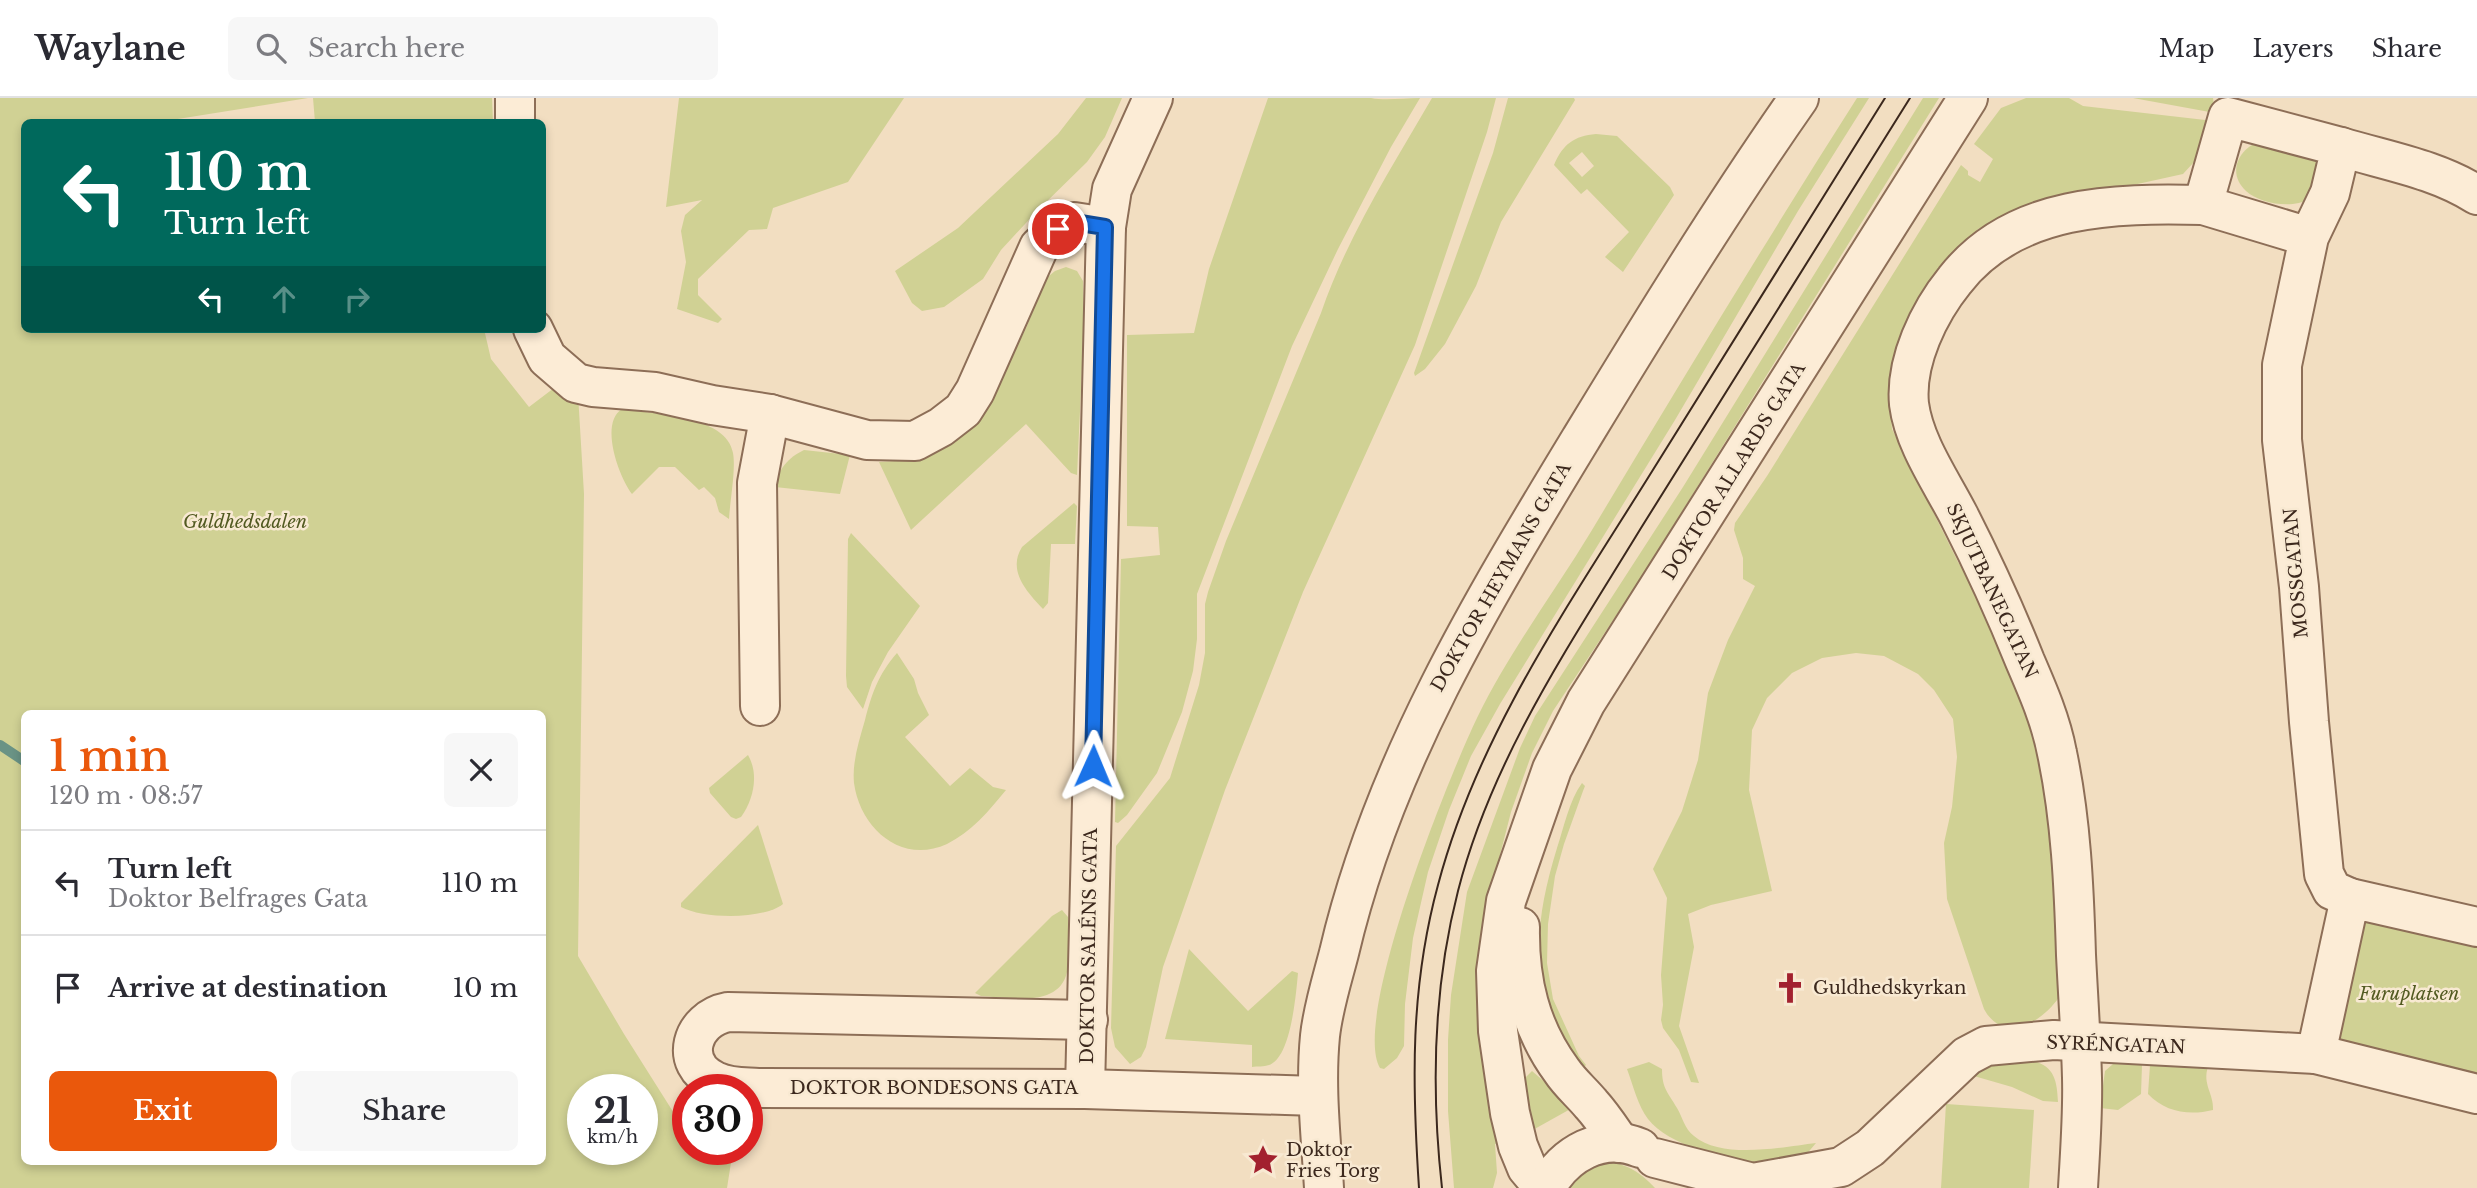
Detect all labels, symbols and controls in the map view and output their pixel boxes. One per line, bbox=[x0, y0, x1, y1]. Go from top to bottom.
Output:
search box bbox=[228, 17, 718, 80]
text: Waylane bbox=[35, 28, 186, 69]
icon: search bbox=[252, 29, 290, 67]
text: Search here bbox=[308, 32, 465, 64]
text: Map bbox=[2159, 34, 2215, 63]
text: Layers bbox=[2253, 34, 2334, 63]
text: Share bbox=[2372, 34, 2442, 63]
text: 110 m bbox=[164, 142, 311, 203]
icon: left bbox=[49, 147, 140, 238]
pin bbox=[1028, 199, 1088, 259]
text: Turn left bbox=[164, 203, 310, 243]
icon: arrive bbox=[1039, 210, 1077, 248]
icon: left bbox=[192, 280, 230, 318]
icon: ahead bbox=[265, 280, 303, 318]
icon: right bbox=[338, 280, 376, 318]
street label: DOKTOR ALLARDS GATA bbox=[1658, 357, 1811, 584]
street label: DOKTOR HEYMANS GATA bbox=[1426, 458, 1576, 695]
street label: SKJUTBANEGATAN bbox=[1942, 500, 2042, 682]
street label: MOSSGATAN bbox=[2279, 507, 2313, 639]
park label: Guldhedsdalen bbox=[183, 511, 307, 533]
position arrow bbox=[1056, 729, 1130, 803]
text: 1 min bbox=[49, 730, 170, 782]
button: close bbox=[444, 733, 518, 807]
text: 120 m · 08:57 bbox=[49, 782, 202, 810]
street label: DOKTOR SALÉNS GATA bbox=[1075, 827, 1102, 1064]
text: Turn left bbox=[108, 853, 232, 885]
icon: left bbox=[49, 864, 87, 902]
text: 110 m bbox=[441, 867, 518, 899]
text: Doktor Belfrages Gata bbox=[108, 885, 368, 913]
icon: arrive bbox=[49, 969, 87, 1007]
church icon: Guldhedskyrkan bbox=[1773, 971, 1807, 1005]
text: Arrive at destination bbox=[108, 972, 388, 1004]
text: 10 m bbox=[452, 972, 518, 1004]
place label: Guldhedskyrkan bbox=[1813, 977, 1966, 999]
park label: Furuplatsen bbox=[2358, 983, 2459, 1005]
street label: SYRÉNGATAN bbox=[2046, 1031, 2186, 1058]
button: Exit bbox=[49, 1071, 277, 1151]
button: Share bbox=[291, 1071, 518, 1151]
speed limit sign: 30 bbox=[672, 1074, 763, 1165]
street label: DOKTOR BONDESONS GATA bbox=[790, 1077, 1079, 1099]
text: 21 bbox=[593, 1089, 632, 1132]
text: km/h bbox=[587, 1126, 638, 1148]
place label: Doktor Fries Torg bbox=[1286, 1139, 1380, 1182]
place icon: Doktor Fries Torg bbox=[1246, 1143, 1280, 1177]

